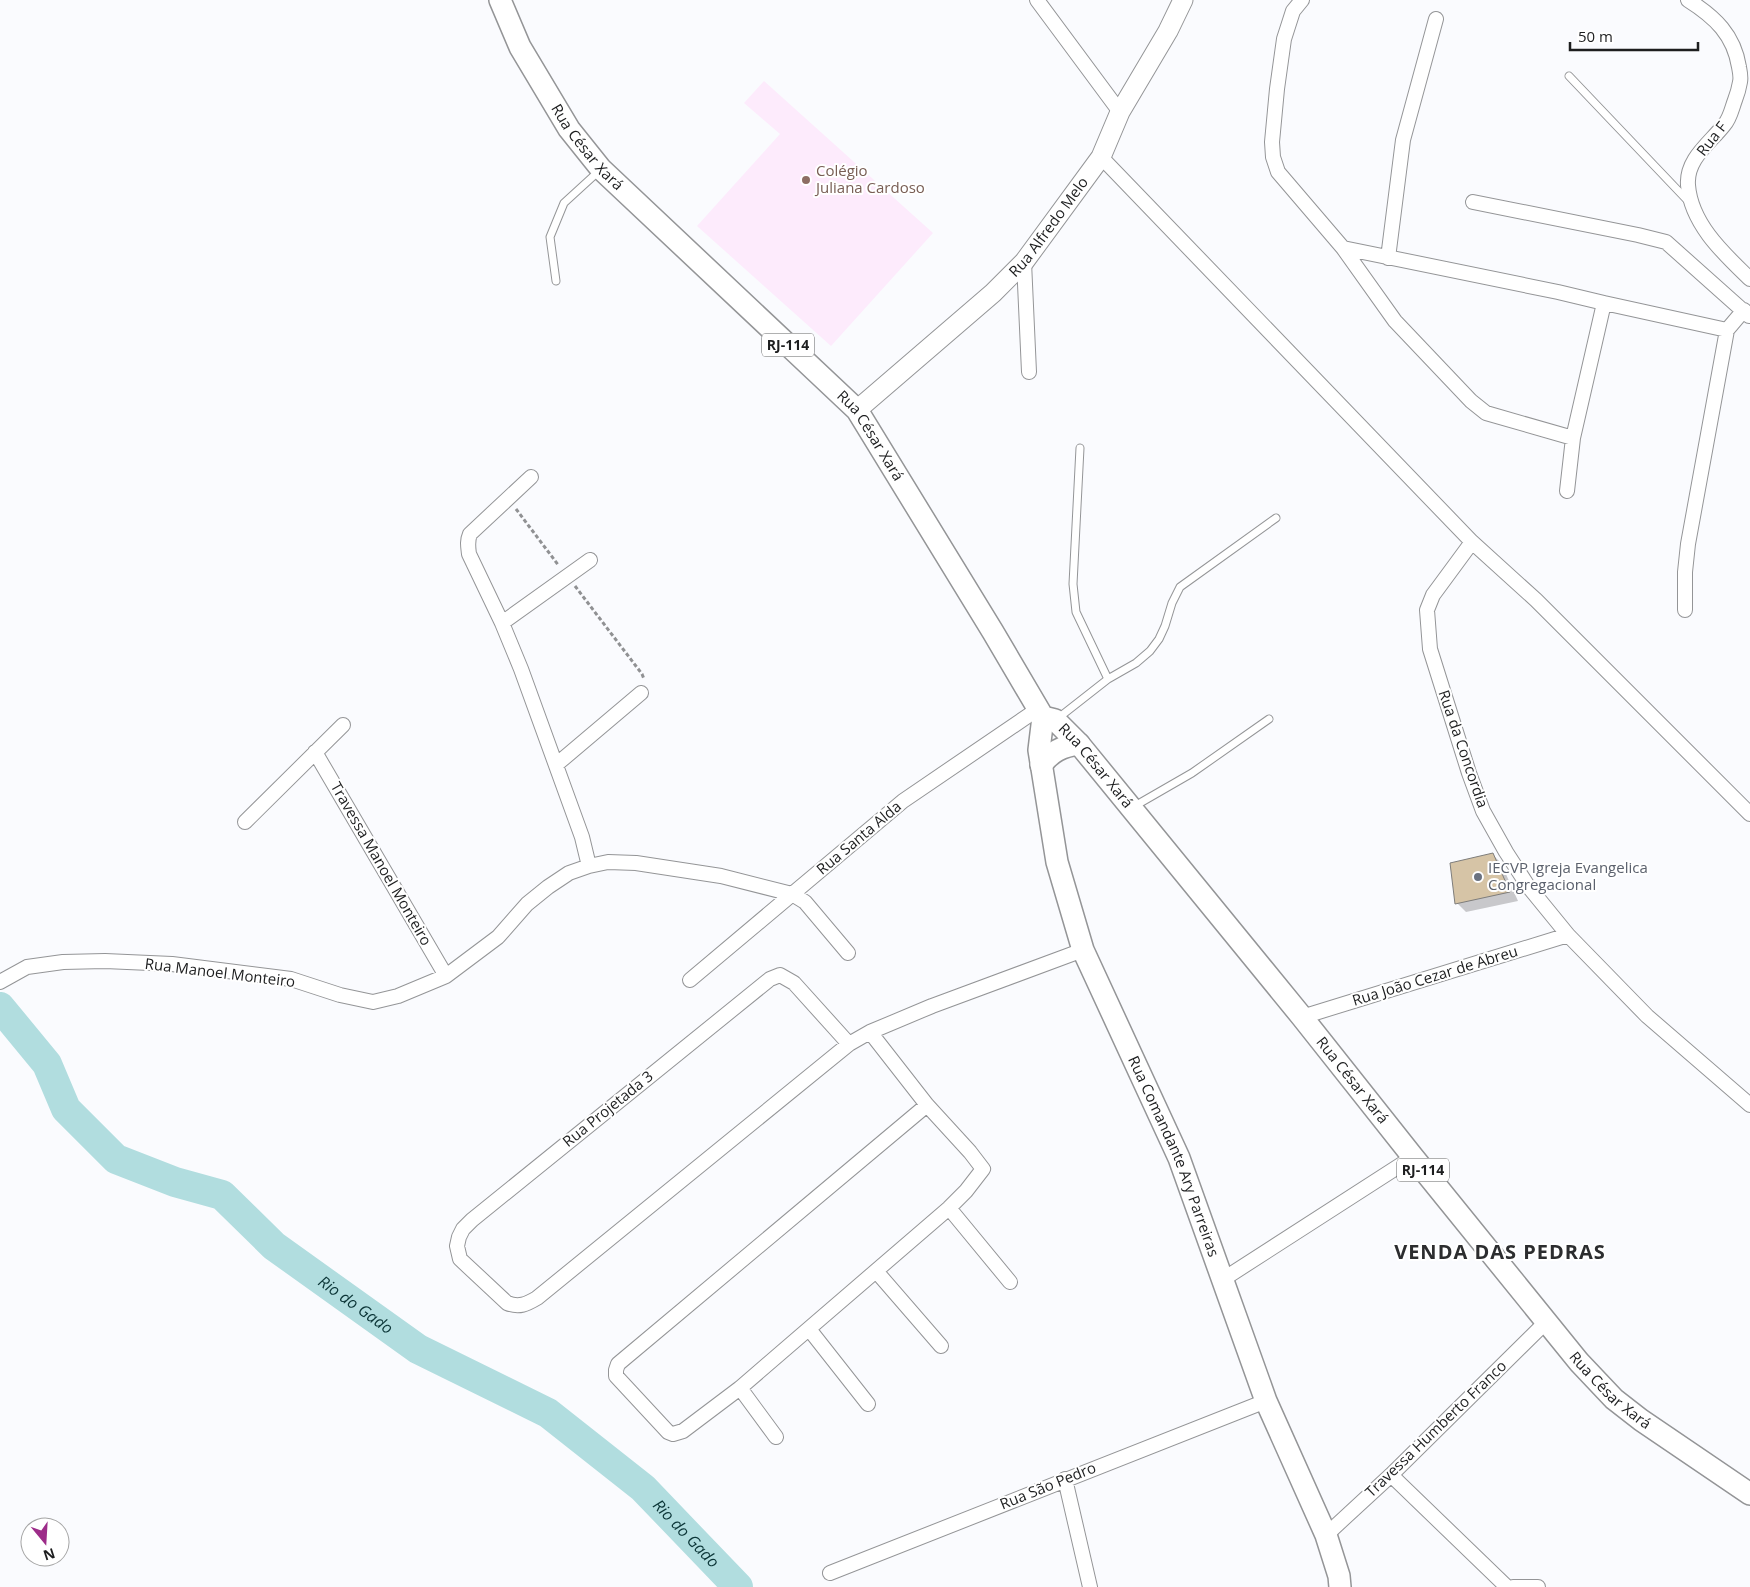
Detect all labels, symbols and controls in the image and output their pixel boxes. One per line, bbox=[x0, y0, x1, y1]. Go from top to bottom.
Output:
scale bar bbox=[1570, 20, 1698, 52]
text: 50 m bbox=[1578, 26, 1613, 46]
street label: Rua César Xará bbox=[547, 100, 628, 194]
street label: Rua F bbox=[1691, 117, 1731, 160]
place label: Colégio Juliana Cardoso bbox=[814, 160, 925, 197]
street label: Rua Alfredo Melo bbox=[1004, 172, 1092, 281]
marker: Colégio Juliana Cardoso bbox=[800, 174, 812, 186]
road number: RJ-114 bbox=[762, 334, 814, 356]
street label: Rua César Xará bbox=[833, 385, 909, 484]
street label: Rua da Concordia bbox=[1434, 687, 1493, 810]
street label: Rua César Xará bbox=[1055, 718, 1138, 812]
street label: Travessa Manoel Monteiro bbox=[327, 778, 437, 949]
street label: Rua Santa Alda bbox=[812, 796, 905, 879]
place label: IECVP Igreja Evangelica Congregacional bbox=[1488, 857, 1648, 894]
marker: IECVP Igreja Evangelica Congregacional bbox=[1472, 871, 1484, 883]
street label: Rua João Cezar de Abreu bbox=[1349, 940, 1520, 1010]
street label: Rua Manoel Monteiro bbox=[144, 953, 296, 991]
street label: Rua César Xará bbox=[1312, 1032, 1394, 1127]
street label: Rua Comandante Ary Parreiras bbox=[1124, 1052, 1225, 1259]
street label: Rua Projetada 3 bbox=[558, 1066, 657, 1151]
road number: RJ-114 bbox=[1397, 1158, 1449, 1182]
district label: VENDA DAS PEDRAS bbox=[1394, 1238, 1606, 1265]
water label: Rio do Gado bbox=[314, 1270, 398, 1339]
street label: Rua César Xará bbox=[1565, 1347, 1655, 1433]
street label: Travessa Humberto Franco bbox=[1360, 1355, 1510, 1501]
street label: Rua São Pedro bbox=[997, 1457, 1099, 1513]
water label: Rio do Gado bbox=[648, 1494, 724, 1572]
north arrow bbox=[20, 1517, 70, 1567]
text: N bbox=[41, 1544, 58, 1566]

